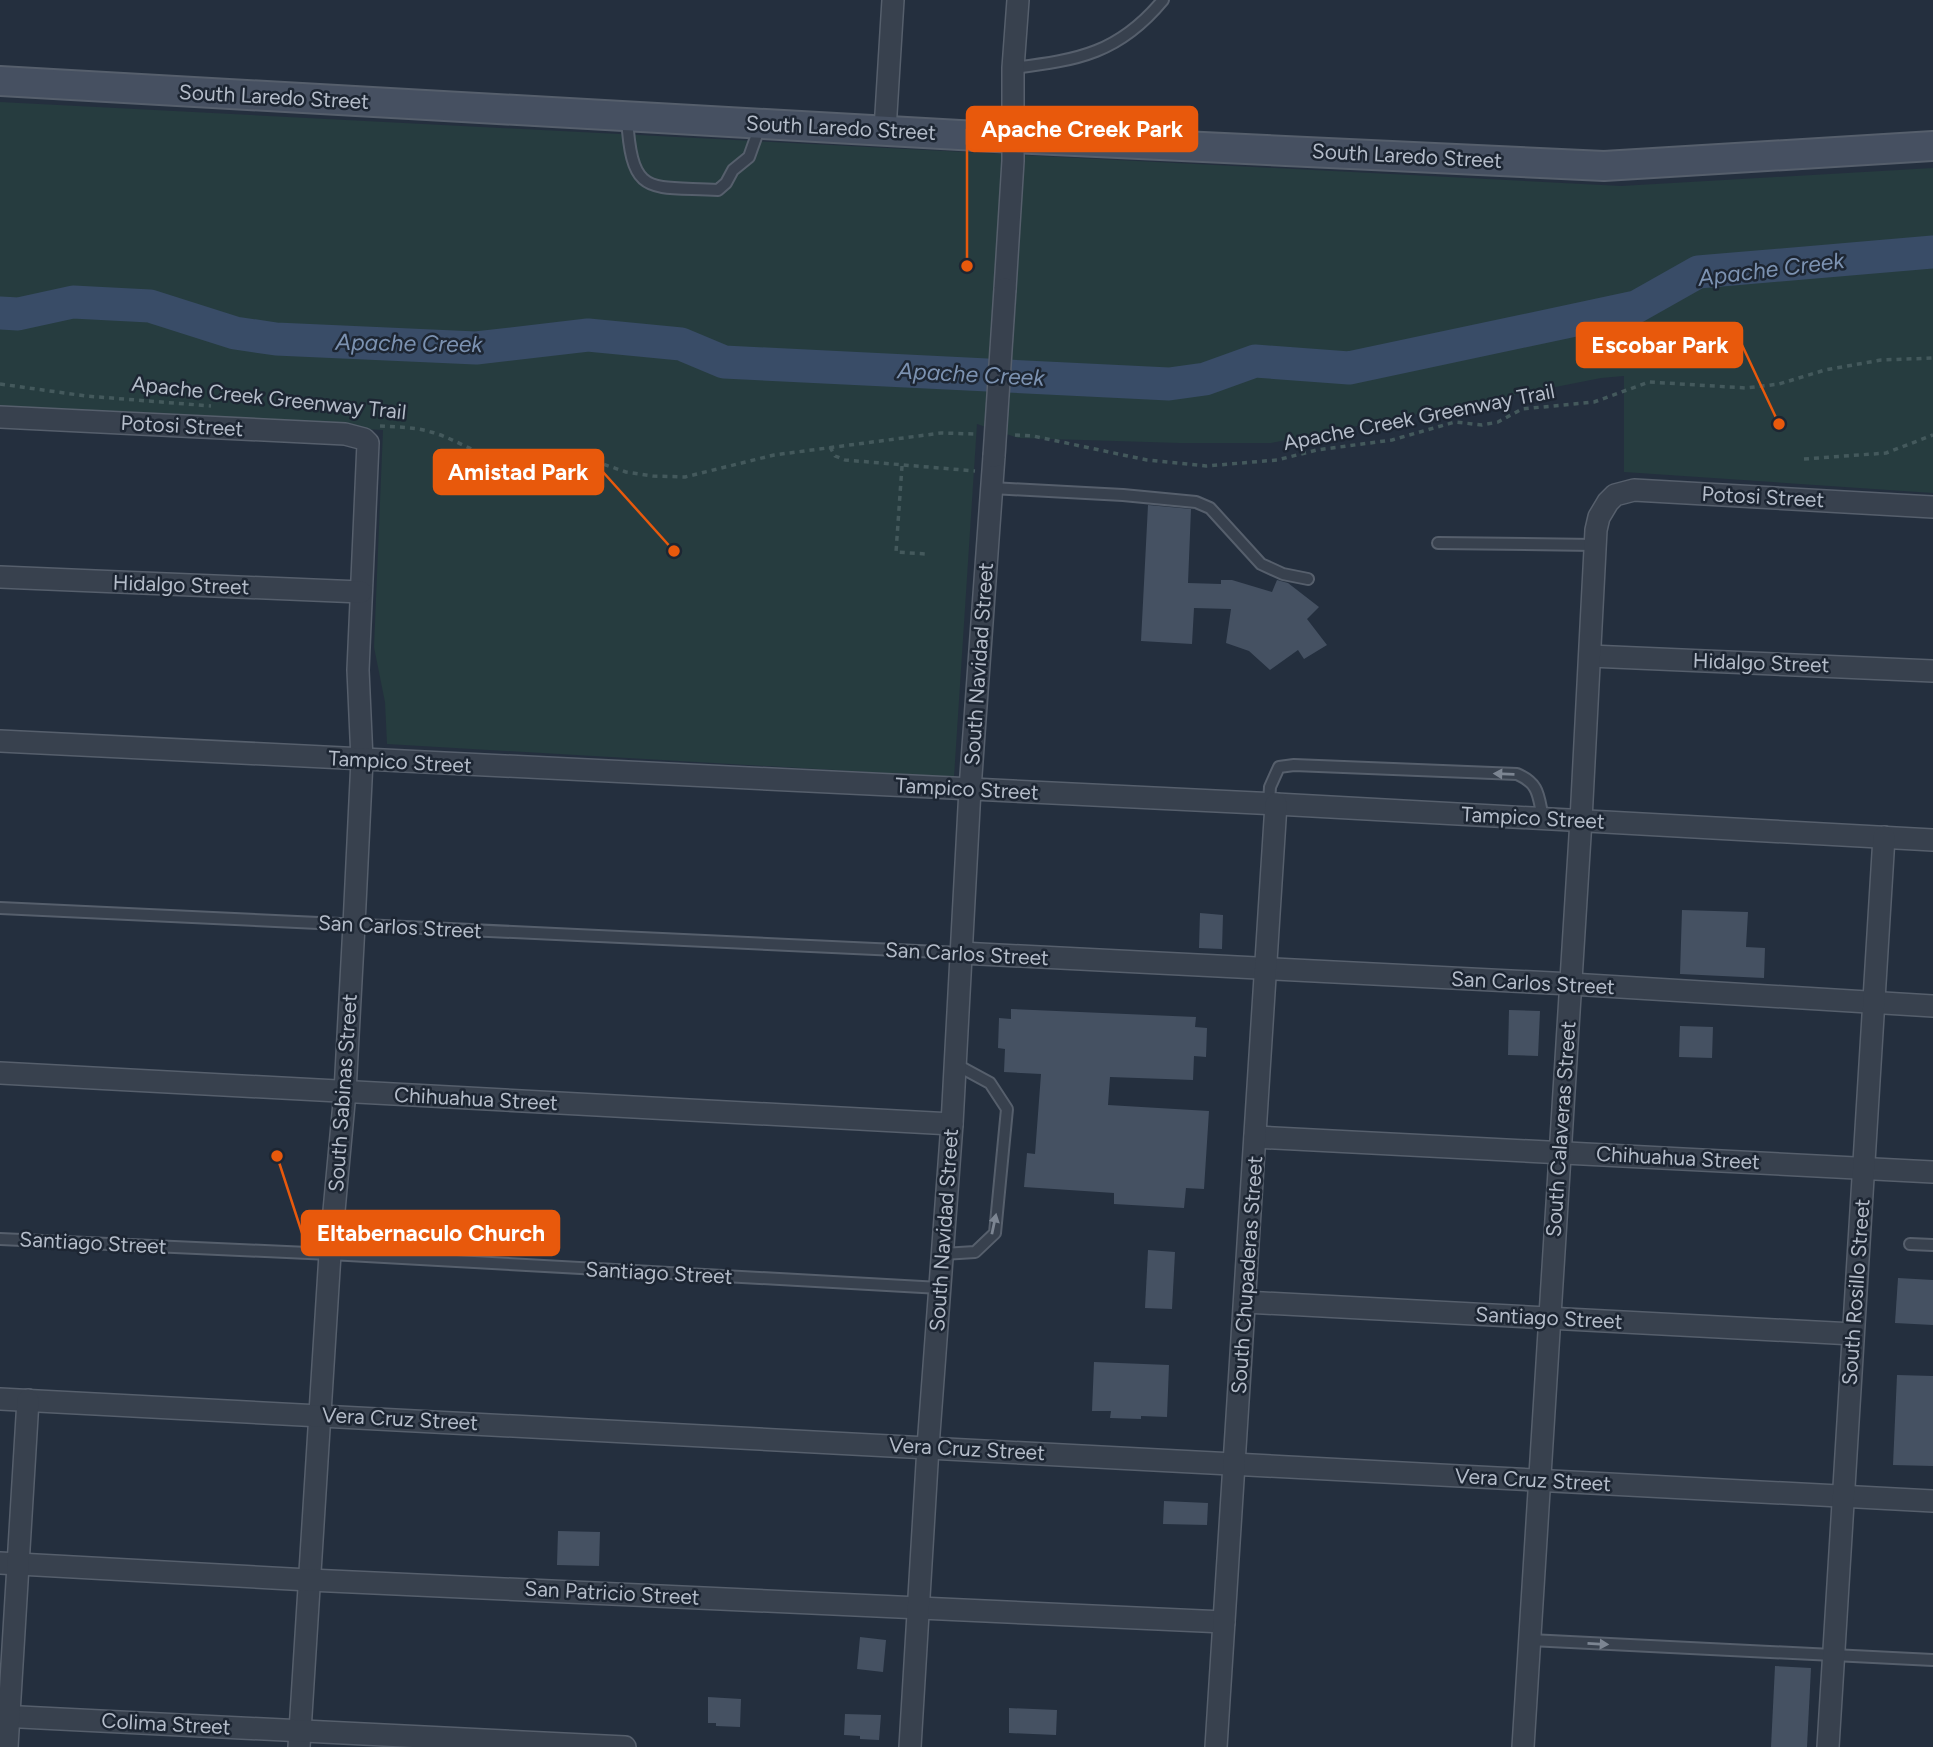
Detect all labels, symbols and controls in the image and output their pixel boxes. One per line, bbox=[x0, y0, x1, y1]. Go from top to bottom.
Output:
street label: South Laredo Street bbox=[178, 79, 370, 114]
callout: Apache Creek Park bbox=[967, 107, 1197, 151]
street label: South Laredo Street bbox=[745, 110, 937, 145]
text: Apache Creek Park bbox=[981, 115, 1184, 143]
street label: South Laredo Street bbox=[1311, 138, 1503, 173]
water label: Apache Creek bbox=[1695, 246, 1847, 292]
callout: Escobar Park bbox=[1577, 323, 1742, 367]
water label: Apache Creek bbox=[334, 328, 484, 358]
text: Escobar Park bbox=[1591, 331, 1729, 359]
water label: Apache Creek bbox=[896, 356, 1046, 392]
street label: Apache Creek Greenway Trail bbox=[130, 371, 408, 424]
street label: Apache Creek Greenway Trail bbox=[1281, 378, 1557, 455]
street label: Potosi Street bbox=[120, 410, 244, 441]
callout: Amistad Park bbox=[434, 450, 603, 494]
text: Amistad Park bbox=[448, 458, 589, 486]
street label: Potosi Street bbox=[1701, 481, 1825, 512]
street label: South Navidad Street bbox=[959, 562, 998, 766]
street label: Hidalgo Street bbox=[112, 570, 250, 599]
street label: Hidalgo Street bbox=[1692, 648, 1830, 677]
street label: Tampico Street bbox=[328, 745, 472, 778]
one-way arrow bbox=[1492, 768, 1514, 779]
street label: Tampico Street bbox=[895, 772, 1039, 805]
street label: Tampico Street bbox=[1461, 801, 1605, 834]
street label: San Carlos Street bbox=[317, 910, 483, 943]
street label: San Carlos Street bbox=[884, 937, 1050, 970]
street label: San Carlos Street bbox=[1450, 966, 1616, 999]
street label: South Sabinas Street bbox=[323, 993, 362, 1193]
street label: South Calaveras Street bbox=[1540, 1020, 1581, 1238]
street label: Chihuahua Street bbox=[393, 1082, 559, 1115]
street label: South Navidad Street bbox=[924, 1128, 963, 1332]
street label: Chihuahua Street bbox=[1595, 1141, 1761, 1174]
street label: South Chupaderas Street bbox=[1226, 1155, 1267, 1395]
street label: South Rosillo Street bbox=[1837, 1198, 1874, 1386]
callout: Eltabernaculo Church bbox=[302, 1211, 559, 1255]
one-way arrow bbox=[989, 1213, 1000, 1235]
text: Eltabernaculo Church bbox=[317, 1219, 545, 1247]
street label: Santiago Street bbox=[19, 1226, 167, 1259]
street label: Santiago Street bbox=[585, 1256, 733, 1289]
street label: Santiago Street bbox=[1475, 1301, 1623, 1334]
street label: Vera Cruz Street bbox=[321, 1402, 479, 1435]
street label: Vera Cruz Street bbox=[888, 1432, 1046, 1465]
street label: Vera Cruz Street bbox=[1454, 1463, 1612, 1496]
street label: San Patricio Street bbox=[524, 1575, 700, 1610]
one-way arrow bbox=[1587, 1638, 1609, 1649]
street label: Colima Street bbox=[101, 1708, 231, 1739]

